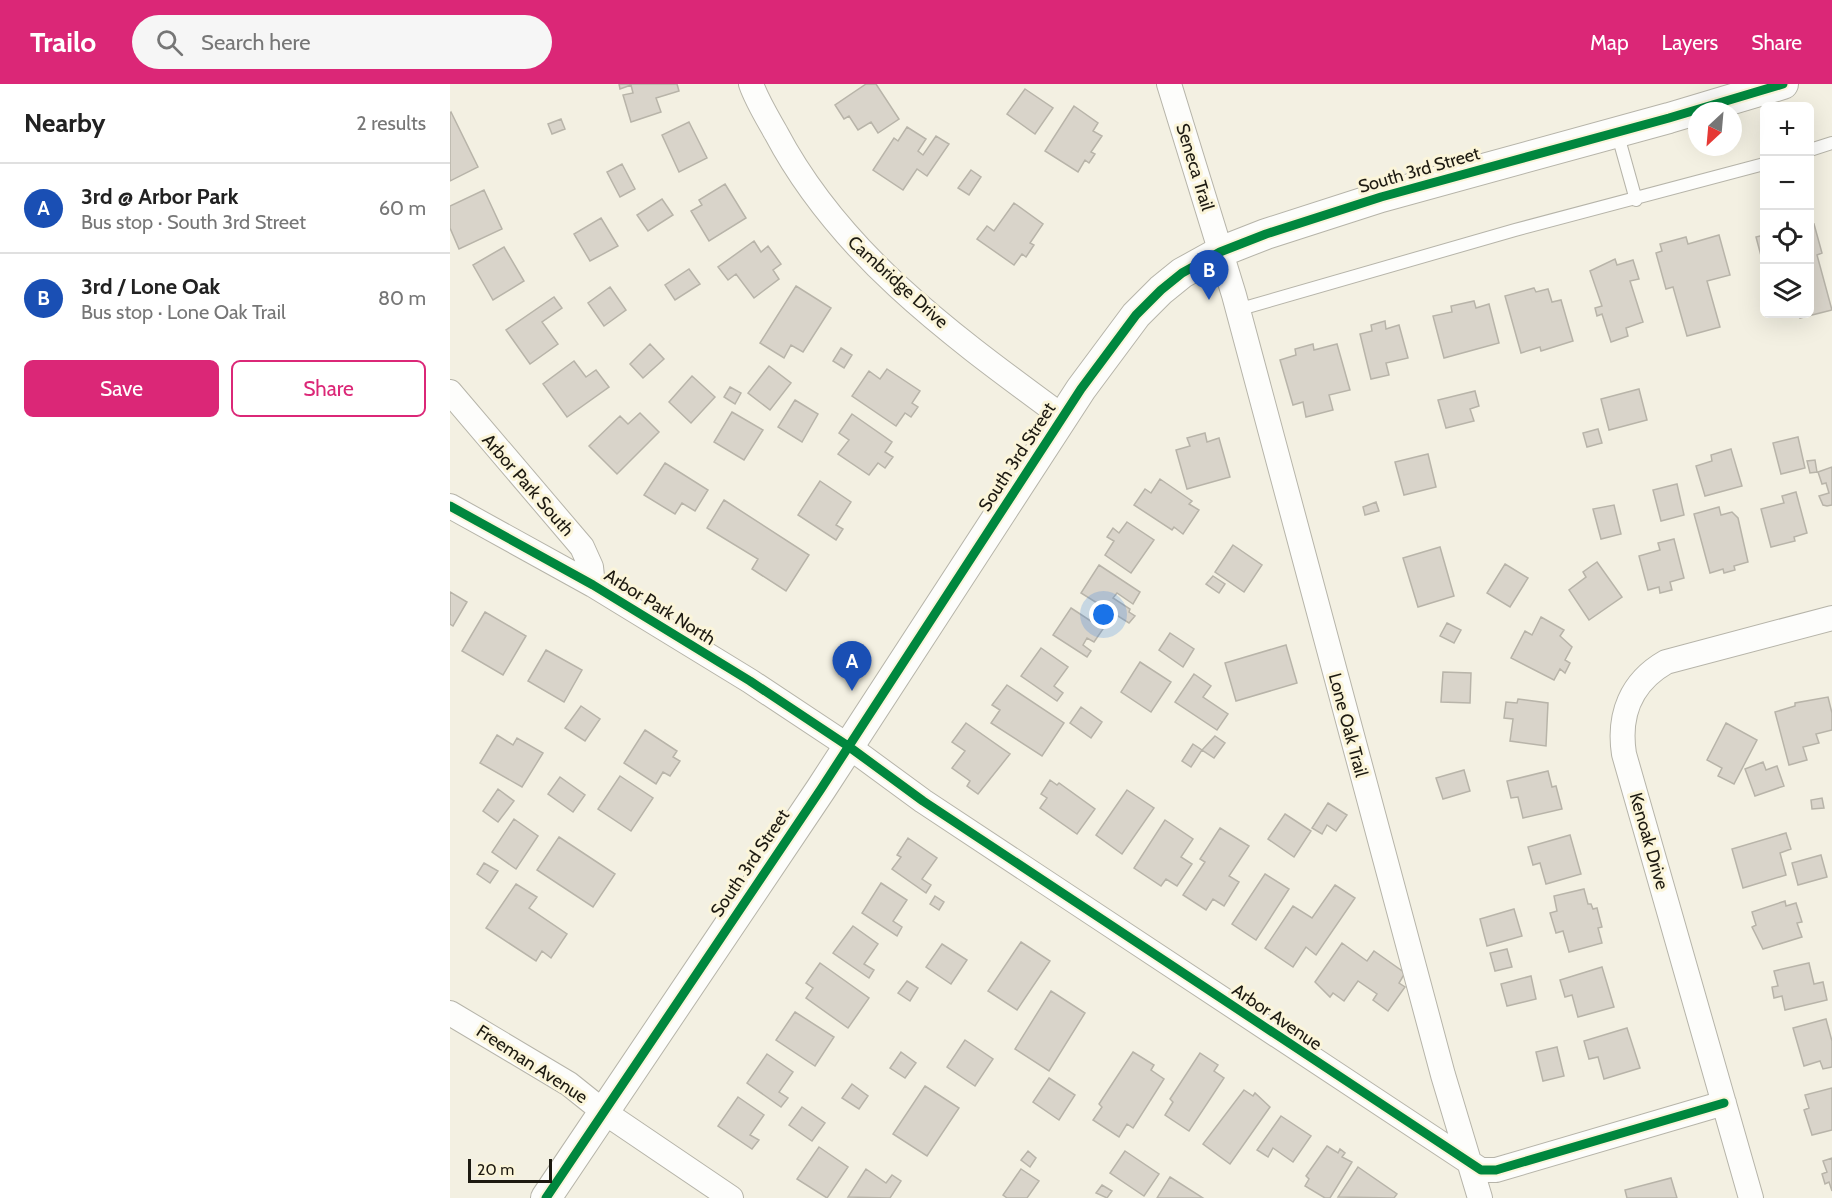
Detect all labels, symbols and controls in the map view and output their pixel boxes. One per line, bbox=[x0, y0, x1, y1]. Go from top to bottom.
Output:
search box bbox=[132, 15, 552, 69]
text: Trailo bbox=[30, 25, 96, 59]
icon: search bbox=[153, 26, 186, 59]
text: Search here bbox=[201, 29, 310, 56]
text: Map bbox=[1590, 30, 1629, 55]
text: Layers bbox=[1662, 30, 1718, 55]
text: Share bbox=[1751, 30, 1802, 55]
north arrow bbox=[1688, 102, 1742, 156]
map controls bbox=[1760, 102, 1814, 318]
button: + bbox=[1760, 102, 1814, 156]
text: Nearby bbox=[24, 107, 105, 139]
text: 2 results bbox=[356, 111, 426, 135]
street label: Seneca Trail bbox=[1171, 121, 1219, 214]
street label: South 3rd Street bbox=[1356, 142, 1482, 198]
button: − bbox=[1760, 156, 1814, 210]
text: 3rd @ Arbor Park bbox=[81, 183, 238, 210]
text: A bbox=[37, 196, 50, 220]
text: 60 m bbox=[379, 196, 426, 220]
text: Bus stop · South 3rd Street bbox=[81, 210, 306, 234]
button: locate bbox=[1760, 210, 1814, 264]
street label: Cambridge Drive bbox=[843, 231, 953, 333]
pin: B bbox=[1190, 250, 1228, 300]
button: layers bbox=[1760, 264, 1814, 318]
text: 3rd / Lone Oak bbox=[81, 273, 220, 300]
text: B bbox=[37, 286, 50, 310]
text: 80 m bbox=[378, 286, 426, 310]
text: Bus stop · Lone Oak Trail bbox=[81, 300, 286, 324]
button: Save bbox=[24, 360, 219, 417]
button: Share bbox=[231, 360, 426, 417]
street label: South 3rd Street bbox=[974, 399, 1060, 515]
street label: Arbor Park South bbox=[478, 429, 578, 541]
street label: Arbor Park North bbox=[600, 564, 720, 650]
your location bbox=[1089, 600, 1118, 629]
pin: A bbox=[832, 642, 872, 691]
street label: Lone Oak Trail bbox=[1324, 671, 1373, 780]
street label: Kenoak Drive bbox=[1625, 790, 1673, 892]
street label: South 3rd Street bbox=[706, 805, 794, 921]
street label: Arbor Avenue bbox=[1228, 979, 1326, 1055]
street label: Freeman Avenue bbox=[472, 1020, 592, 1108]
scale bar bbox=[468, 1156, 552, 1184]
text: 20 m bbox=[477, 1160, 514, 1179]

